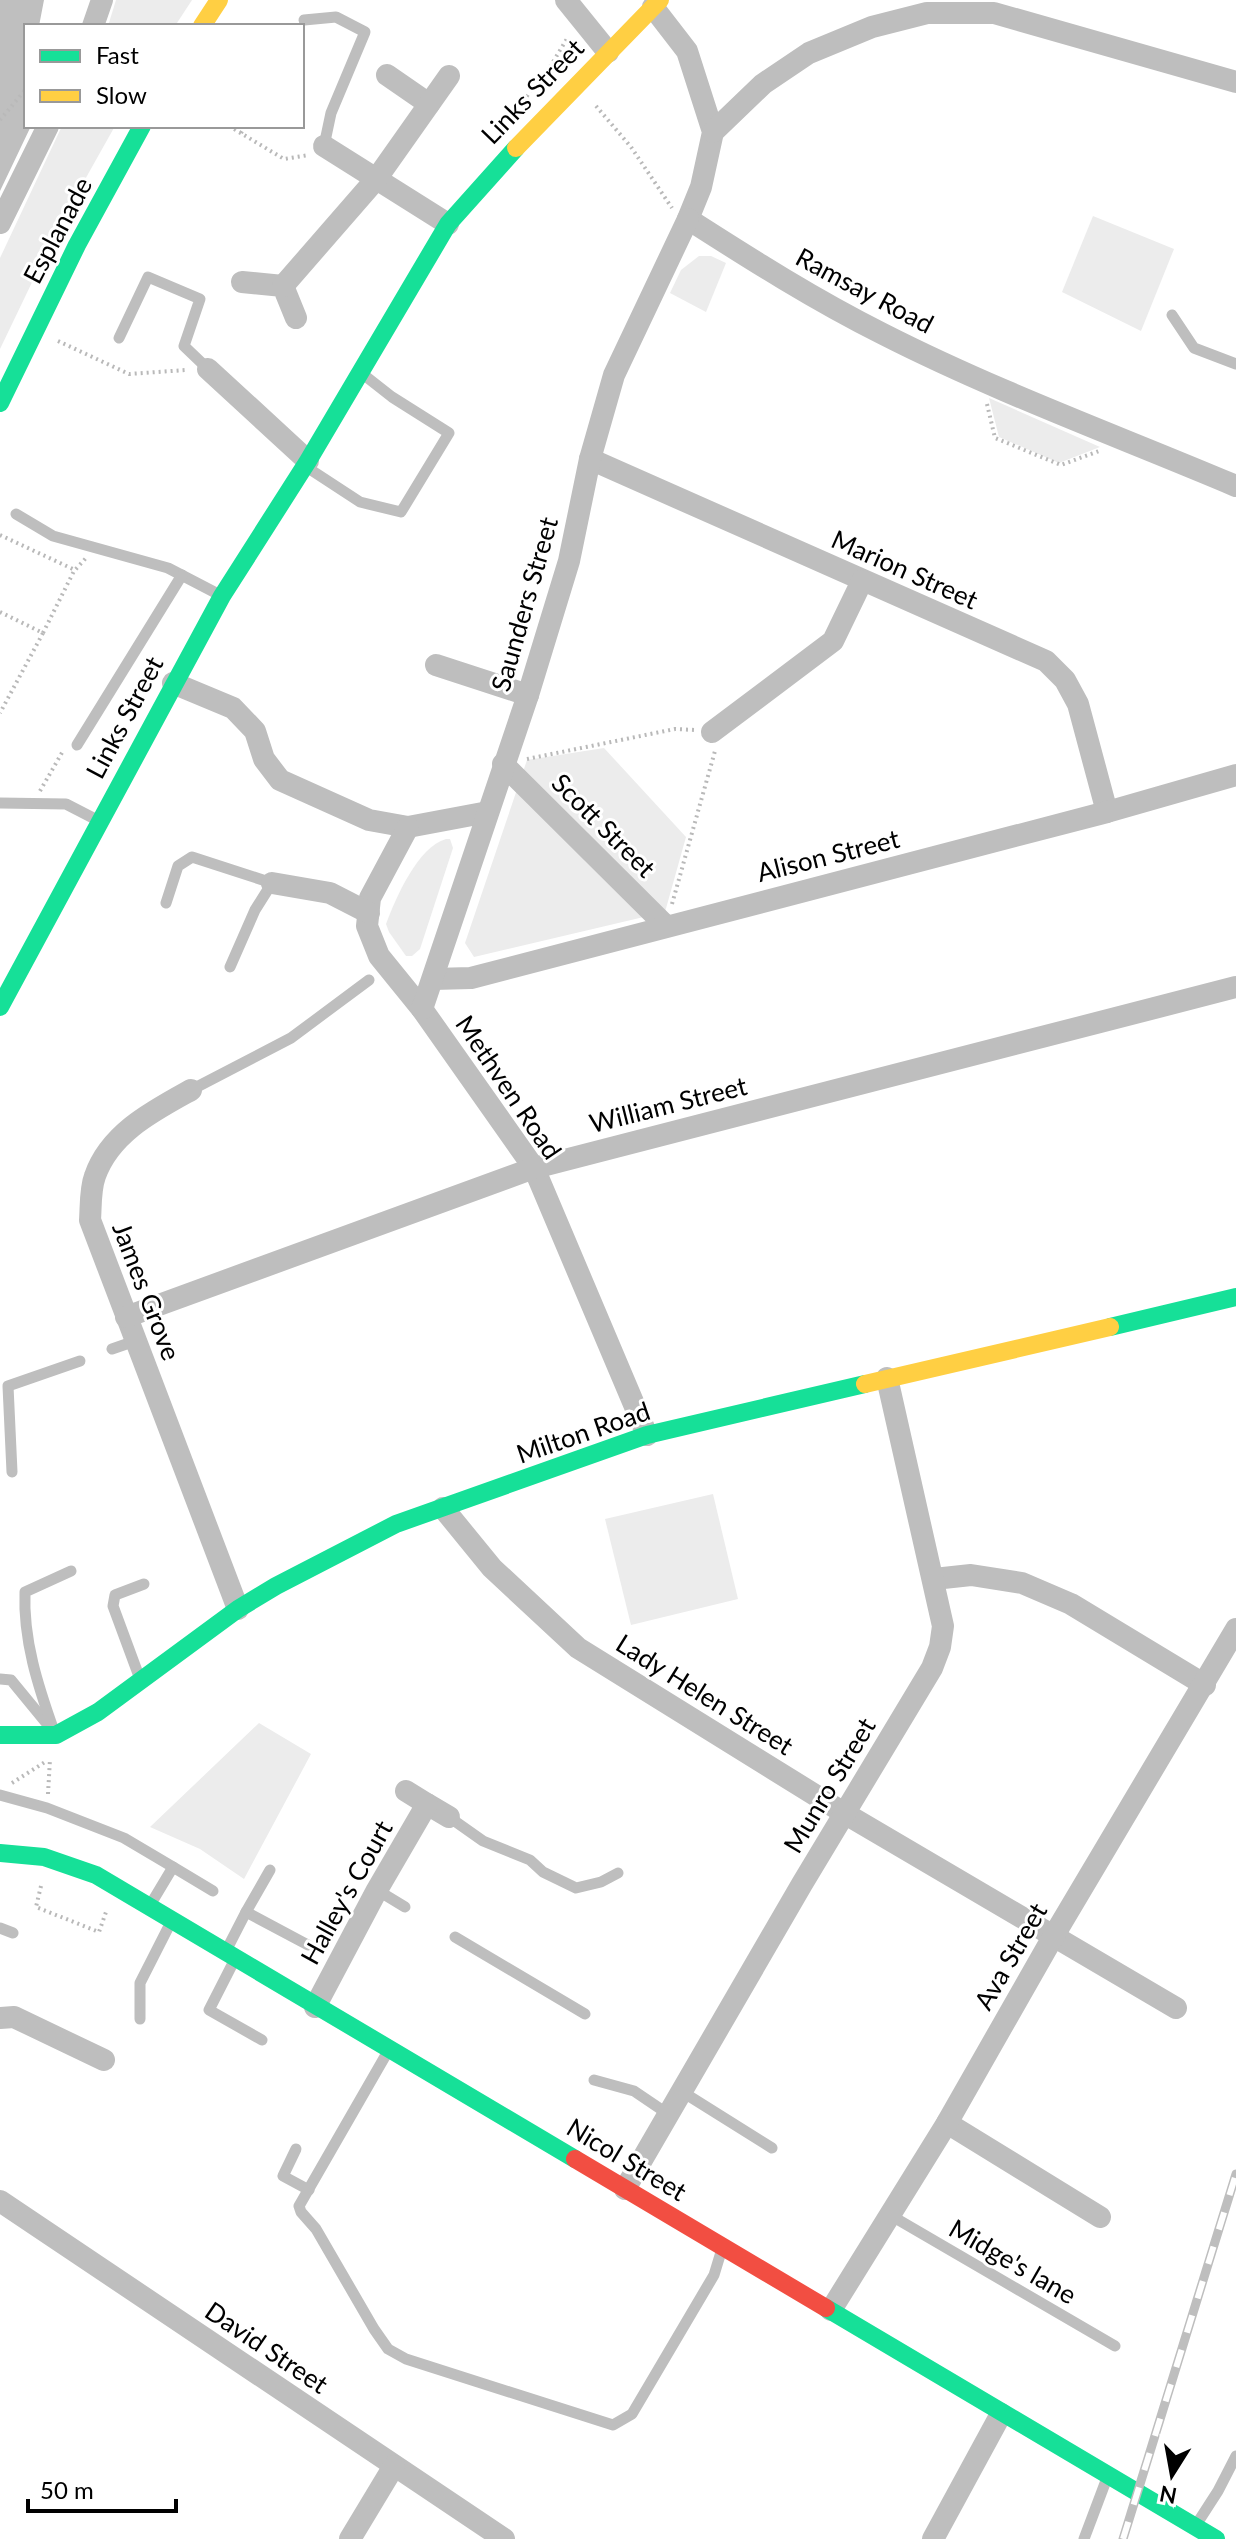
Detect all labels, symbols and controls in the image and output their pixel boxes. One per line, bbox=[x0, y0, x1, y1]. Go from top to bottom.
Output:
legend bbox=[24, 24, 304, 128]
street label: Links Street bbox=[474, 31, 590, 150]
text: Fast bbox=[96, 40, 139, 69]
text: Slow bbox=[96, 80, 147, 109]
street label: Esplanade bbox=[16, 172, 98, 288]
street label: Ramsay Road bbox=[791, 240, 939, 340]
street label: Saunders Street bbox=[484, 512, 564, 695]
street label: Marion Street bbox=[827, 523, 984, 616]
street label: Links Street bbox=[78, 650, 170, 784]
street label: Scott Street bbox=[545, 766, 663, 884]
street label: Alison Street bbox=[754, 822, 903, 888]
street label: Methven Road bbox=[449, 1009, 569, 1165]
street label: William Street bbox=[586, 1069, 751, 1139]
street label: James Grove bbox=[106, 1217, 188, 1365]
street label: Milton Road bbox=[512, 1394, 654, 1470]
street label: Lady Helen Street bbox=[610, 1627, 800, 1762]
street label: Munro Street bbox=[776, 1711, 882, 1858]
street label: Halley's Court bbox=[293, 1814, 399, 1970]
street label: Ava Street bbox=[967, 1896, 1054, 2015]
street label: Nicol Street bbox=[561, 2111, 693, 2208]
street label: Midge's lane bbox=[944, 2212, 1082, 2310]
street label: David Street bbox=[199, 2294, 335, 2400]
north arrow bbox=[1132, 2435, 1212, 2515]
scale bar bbox=[28, 2463, 176, 2513]
text: 50 m bbox=[40, 2475, 94, 2504]
text: N bbox=[1157, 2480, 1179, 2510]

